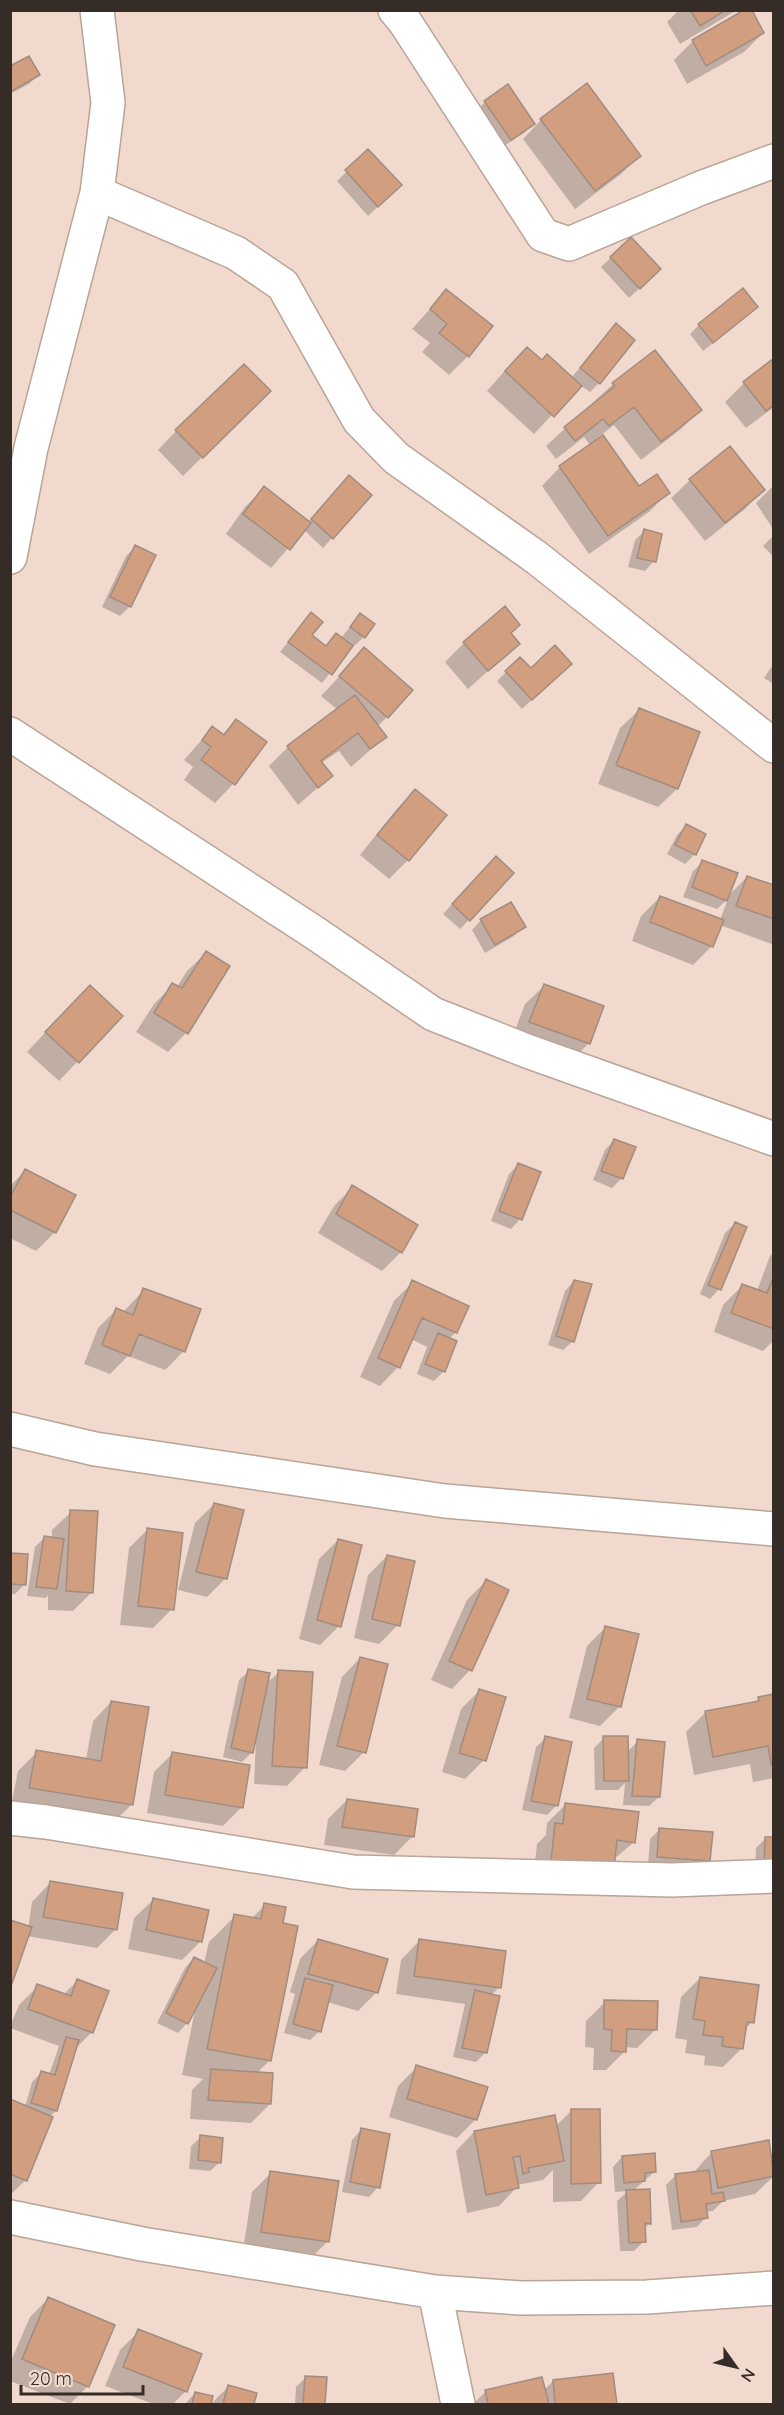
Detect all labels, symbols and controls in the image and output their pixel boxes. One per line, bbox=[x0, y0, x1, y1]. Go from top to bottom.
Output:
north arrow bbox=[706, 2337, 766, 2397]
scale bar bbox=[21, 2358, 142, 2396]
text: N bbox=[737, 2365, 760, 2386]
text: 20 m bbox=[30, 2367, 72, 2390]

